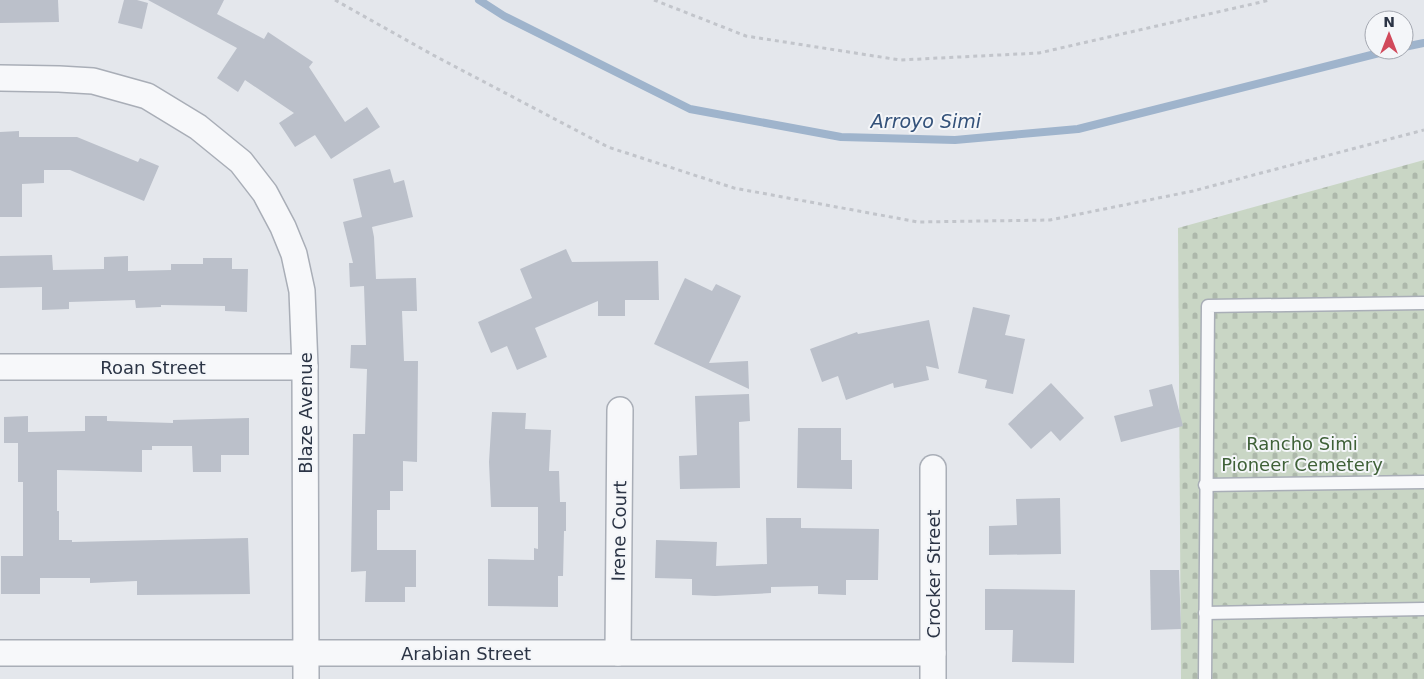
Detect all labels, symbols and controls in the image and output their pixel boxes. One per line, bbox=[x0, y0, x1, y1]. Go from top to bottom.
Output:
north arrow bbox=[1364, 10, 1414, 60]
text: N bbox=[1383, 14, 1395, 30]
water label: Arroyo Simi bbox=[869, 110, 982, 132]
street label: Blaze Avenue bbox=[295, 352, 316, 474]
street label: Roan Street bbox=[100, 357, 206, 378]
park label: Rancho Simi Pioneer Cemetery bbox=[1221, 433, 1383, 475]
street label: Irene Court bbox=[608, 480, 630, 582]
street label: Crocker Street bbox=[923, 509, 944, 639]
street label: Arabian Street bbox=[401, 643, 531, 664]

